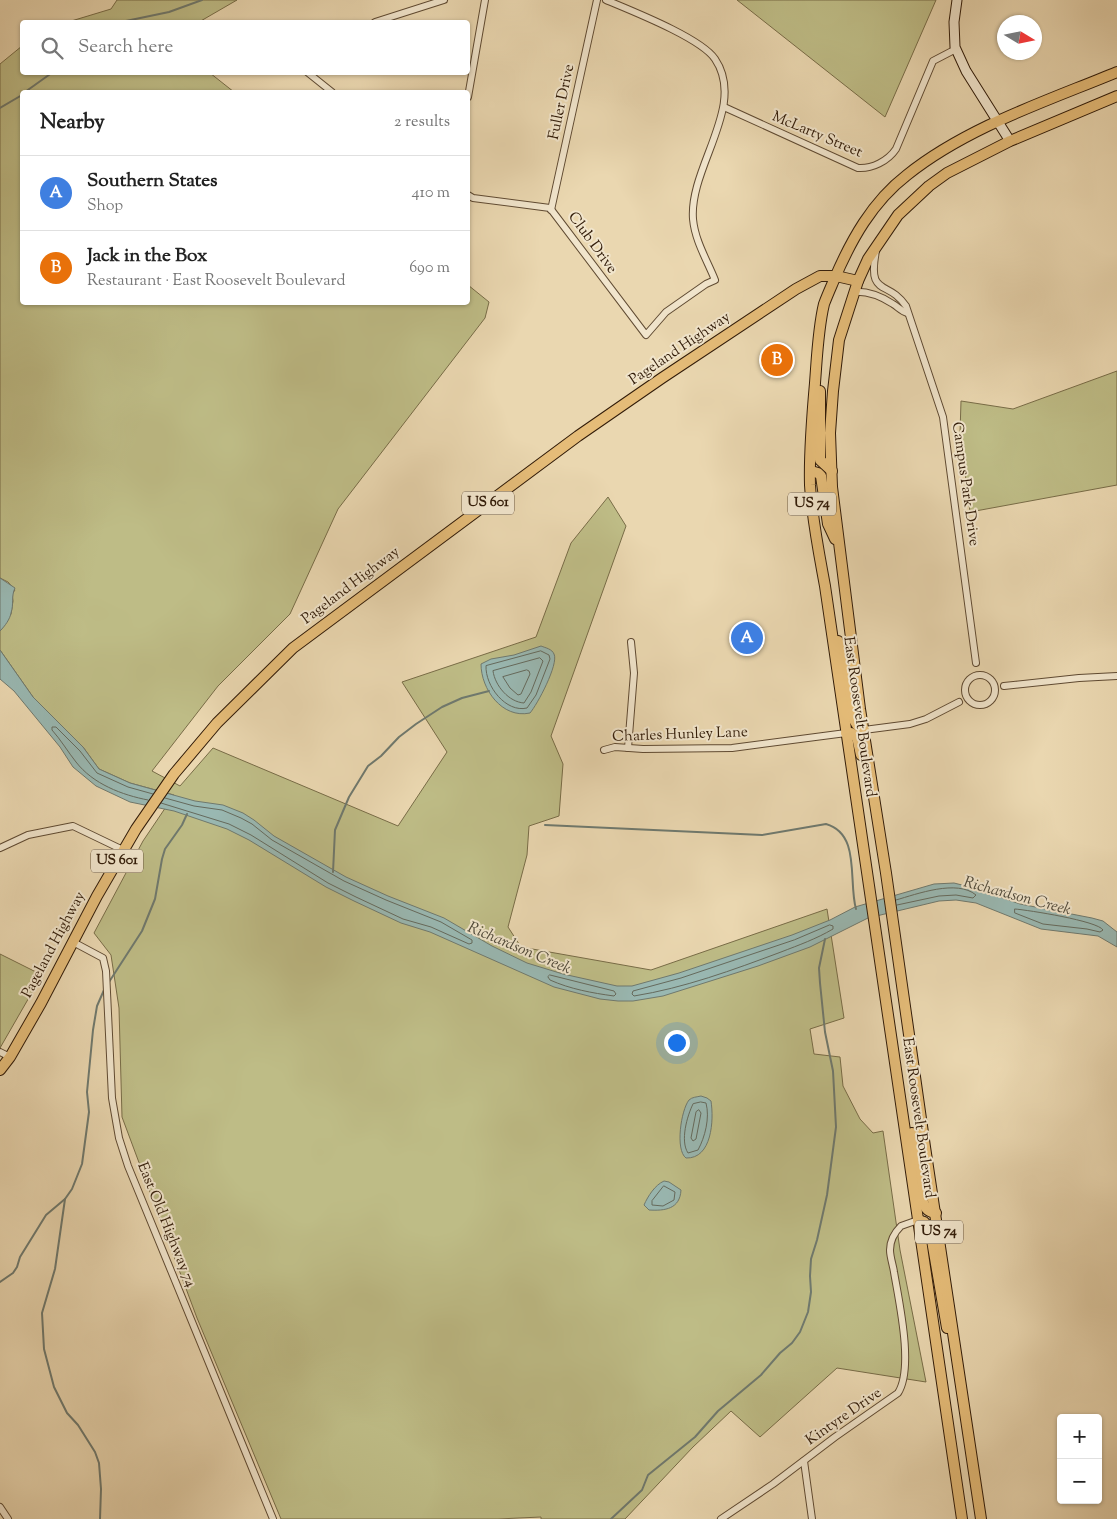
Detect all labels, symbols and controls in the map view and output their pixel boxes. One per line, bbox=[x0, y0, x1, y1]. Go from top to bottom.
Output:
north arrow bbox=[997, 15, 1042, 60]
search box bbox=[20, 20, 470, 75]
icon: search bbox=[38, 34, 66, 62]
text: Search here bbox=[78, 34, 173, 61]
street label: Fuller Drive bbox=[544, 62, 580, 142]
street label: McLarty Street bbox=[769, 107, 865, 163]
text: Nearby bbox=[40, 108, 105, 138]
text: 2 results bbox=[394, 111, 450, 134]
text: Southern States bbox=[87, 168, 218, 195]
text: A bbox=[50, 182, 63, 205]
text: 410 m bbox=[412, 182, 450, 205]
text: Shop bbox=[87, 195, 123, 218]
street label: Club Drive bbox=[562, 208, 622, 278]
text: Jack in the Box bbox=[87, 243, 208, 270]
text: B bbox=[51, 257, 61, 280]
text: 690 m bbox=[409, 257, 450, 280]
text: Restaurant · East Roosevelt Boulevard bbox=[87, 270, 345, 293]
street label: Pageland Highway bbox=[625, 307, 735, 391]
pin: B bbox=[761, 341, 793, 379]
street label: Campus Park Drive bbox=[946, 421, 984, 547]
road number: US 601 bbox=[462, 492, 514, 514]
road number: US 74 bbox=[788, 492, 836, 516]
street label: Pageland Highway bbox=[298, 542, 405, 630]
pin: A bbox=[731, 619, 763, 657]
street label: East Roosevelt Boulevard bbox=[837, 635, 881, 799]
street label: Charles Hunley Lane bbox=[612, 722, 748, 748]
road number: US 601 bbox=[91, 849, 143, 872]
water label: Richardson Creek bbox=[961, 872, 1073, 922]
street label: Pageland Highway bbox=[17, 888, 91, 1002]
water label: Richardson Creek bbox=[464, 917, 574, 981]
your location bbox=[664, 1030, 690, 1056]
street label: East Roosevelt Boulevard bbox=[896, 1036, 940, 1200]
street label: East Old Highway 74 bbox=[131, 1159, 201, 1291]
road number: US 74 bbox=[915, 1220, 963, 1244]
street label: Kintyre Drive bbox=[802, 1383, 886, 1451]
map controls bbox=[1057, 1414, 1102, 1504]
button: + bbox=[1057, 1414, 1102, 1459]
button: − bbox=[1057, 1459, 1102, 1504]

